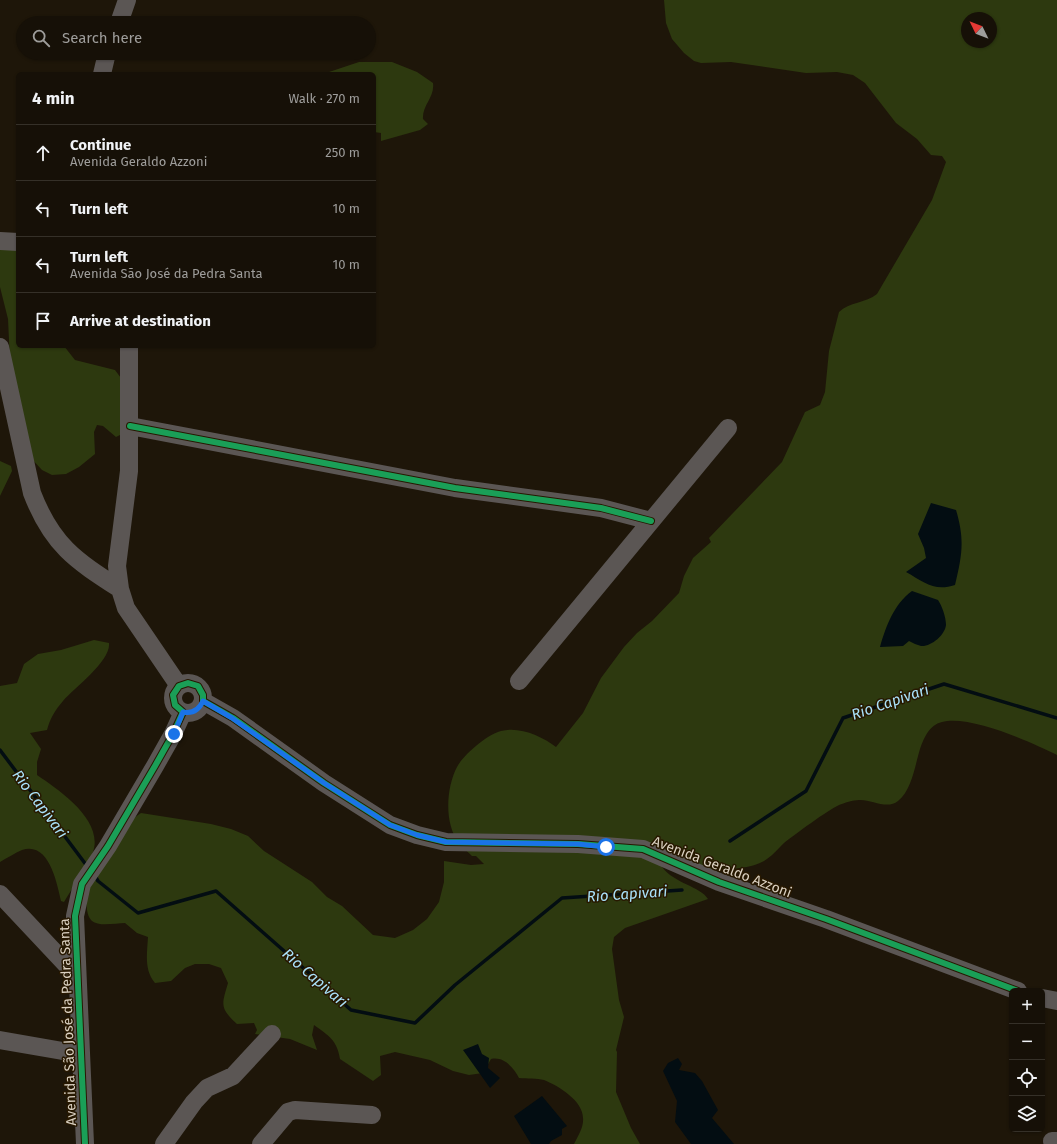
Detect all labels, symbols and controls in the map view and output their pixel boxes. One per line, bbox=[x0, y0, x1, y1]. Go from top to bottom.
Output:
north arrow bbox=[961, 12, 997, 48]
search box bbox=[16, 16, 376, 60]
icon: search bbox=[30, 27, 52, 49]
text: Search here bbox=[62, 29, 142, 47]
text: 4 min bbox=[32, 88, 75, 109]
text: Walk · 270 m bbox=[288, 91, 360, 106]
text: Continue bbox=[70, 136, 131, 154]
icon: ahead bbox=[32, 142, 54, 164]
text: 250 m bbox=[325, 145, 360, 160]
text: Avenida Geraldo Azzoni bbox=[70, 154, 207, 169]
icon: left bbox=[32, 198, 54, 220]
text: Turn left bbox=[70, 200, 128, 218]
text: 10 m bbox=[333, 201, 360, 216]
text: Turn left bbox=[70, 248, 128, 266]
icon: left bbox=[32, 254, 54, 276]
text: 10 m bbox=[333, 257, 360, 272]
text: Avenida São José da Pedra Santa bbox=[70, 266, 263, 281]
icon: arrive bbox=[32, 310, 54, 332]
text: Arrive at destination bbox=[70, 312, 211, 330]
water label: Rio Capivari bbox=[849, 680, 931, 724]
route end bbox=[165, 725, 183, 743]
water label: Rio Capivari bbox=[8, 766, 72, 842]
street label: Avenida Geraldo Azzoni bbox=[650, 833, 794, 901]
route start bbox=[597, 838, 615, 856]
water label: Rio Capivari bbox=[586, 882, 668, 906]
street label: Avenida São José da Pedra Santa bbox=[56, 918, 80, 1126]
water label: Rio Capivari bbox=[279, 945, 351, 1011]
map controls bbox=[1009, 988, 1045, 1132]
button: + bbox=[1009, 988, 1045, 1024]
button: − bbox=[1009, 1024, 1045, 1060]
button: locate bbox=[1009, 1060, 1045, 1096]
button: layers bbox=[1009, 1096, 1045, 1132]

